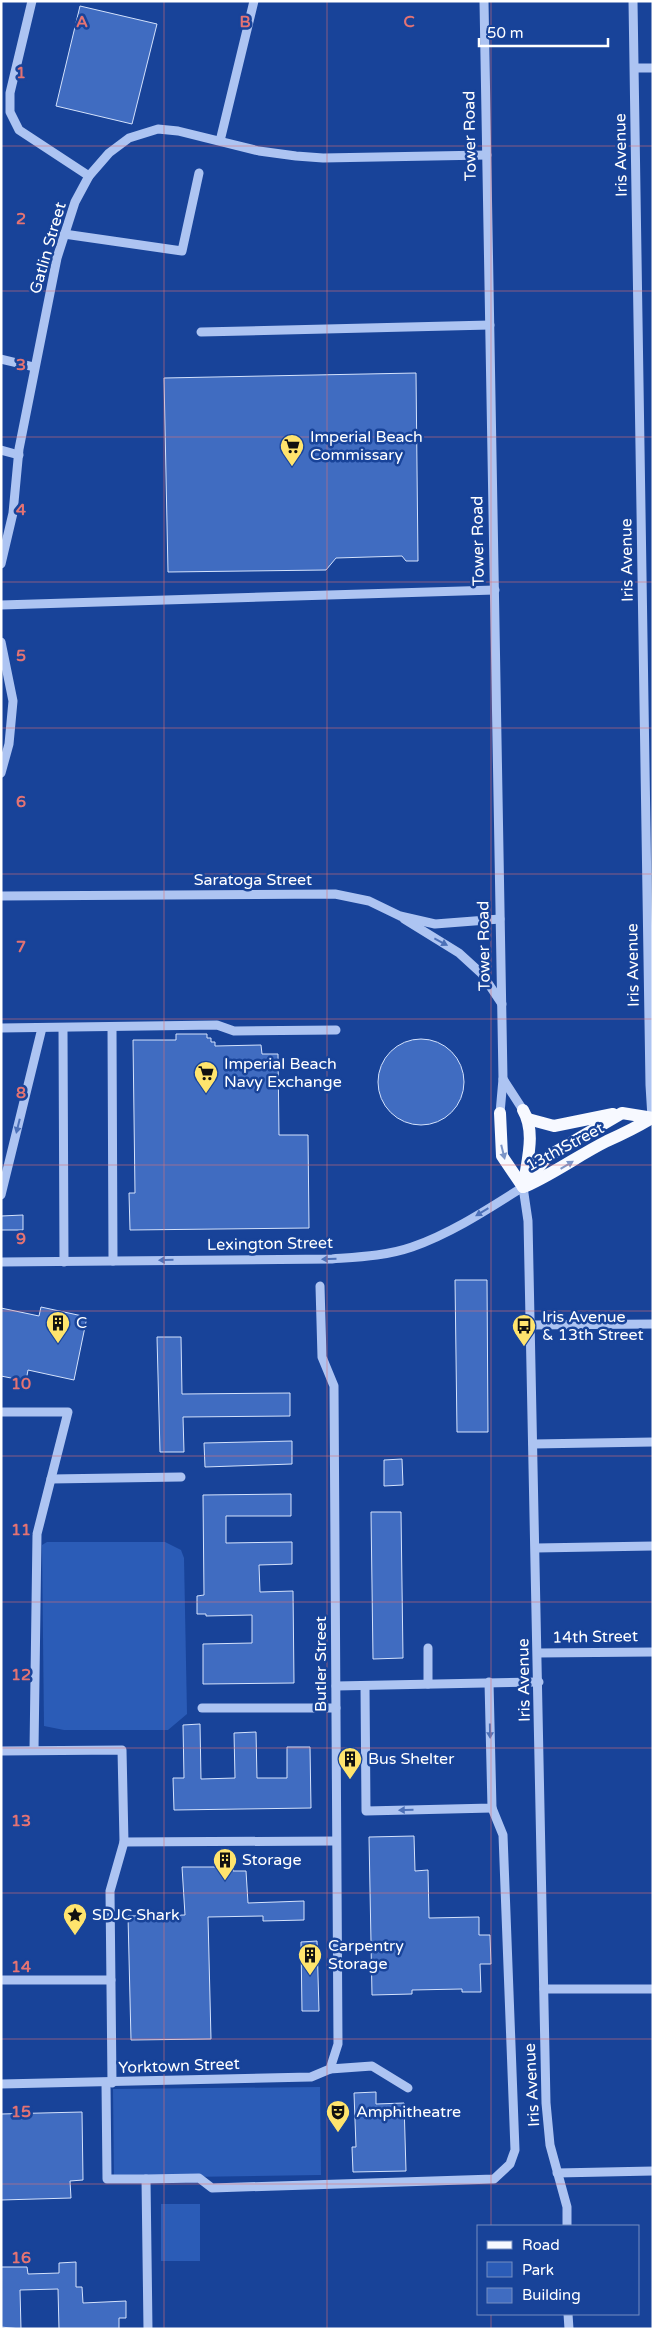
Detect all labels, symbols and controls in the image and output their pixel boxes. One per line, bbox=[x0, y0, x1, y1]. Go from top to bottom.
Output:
text: A bbox=[76, 12, 88, 32]
text: B bbox=[239, 12, 251, 32]
text: C bbox=[403, 12, 415, 32]
scale bar bbox=[479, 15, 608, 47]
text: 50 m bbox=[487, 24, 524, 42]
text: 1 bbox=[16, 63, 26, 83]
street label: Tower Road bbox=[459, 91, 481, 181]
street label: Iris Avenue bbox=[610, 113, 632, 197]
street label: Gatlin Street bbox=[25, 200, 71, 296]
text: 2 bbox=[16, 209, 26, 229]
text: 3 bbox=[16, 355, 26, 375]
place label: Imperial Beach Commissary bbox=[310, 427, 423, 465]
supermarket icon: Imperial Beach Commissary bbox=[279, 433, 305, 467]
street label: Tower Road bbox=[467, 496, 489, 586]
text: 4 bbox=[16, 500, 26, 520]
street label: Iris Avenue bbox=[616, 518, 638, 602]
text: 5 bbox=[16, 646, 26, 666]
text: 6 bbox=[16, 792, 26, 812]
street label: Saratoga Street bbox=[194, 870, 312, 890]
street label: Tower Road bbox=[473, 901, 495, 991]
street label: Iris Avenue bbox=[622, 923, 644, 1007]
text: 7 bbox=[16, 937, 26, 957]
one-way arrow bbox=[433, 938, 448, 946]
place label: Imperial Beach Navy Exchange bbox=[224, 1054, 342, 1092]
supermarket icon: Imperial Beach Navy Exchange bbox=[193, 1060, 219, 1094]
text: 8 bbox=[16, 1083, 26, 1103]
street label: 13th Street bbox=[522, 1118, 608, 1176]
one-way arrow bbox=[14, 1119, 22, 1134]
one-way arrow bbox=[499, 1145, 507, 1160]
one-way arrow bbox=[560, 1160, 573, 1170]
one-way arrow bbox=[475, 1208, 488, 1217]
text: 9 bbox=[16, 1229, 26, 1249]
street label: Lexington Street bbox=[207, 1233, 333, 1255]
one-way arrow bbox=[321, 1255, 337, 1263]
one-way arrow bbox=[158, 1257, 174, 1265]
place label: Iris Avenue & 13th Street bbox=[542, 1307, 644, 1345]
building icon: C bbox=[45, 1310, 71, 1344]
place label: C bbox=[76, 1313, 87, 1333]
bus stop icon: Iris Avenue & 13th Street bbox=[511, 1313, 537, 1347]
text: 10 bbox=[11, 1374, 31, 1394]
text: 11 bbox=[11, 1520, 31, 1540]
street label: Butler Street bbox=[311, 1616, 331, 1712]
street label: 14th Street bbox=[552, 1626, 638, 1648]
street label: Iris Avenue bbox=[513, 1638, 535, 1722]
text: 12 bbox=[11, 1665, 31, 1685]
one-way arrow bbox=[486, 1723, 494, 1739]
building icon: Bus Shelter bbox=[337, 1746, 363, 1780]
place label: Bus Shelter bbox=[368, 1749, 455, 1769]
one-way arrow bbox=[398, 1806, 414, 1814]
text: 13 bbox=[11, 1811, 31, 1831]
building icon: Storage bbox=[212, 1847, 238, 1881]
place label: Storage bbox=[242, 1850, 302, 1870]
place icon: SDJC Shark bbox=[62, 1902, 88, 1936]
place label: SDJC Shark bbox=[92, 1905, 180, 1925]
place label: Carpentry Storage bbox=[328, 1936, 404, 1974]
building icon: Carpentry Storage bbox=[297, 1942, 323, 1976]
text: 14 bbox=[11, 1957, 31, 1977]
street label: Iris Avenue bbox=[520, 2043, 544, 2127]
street label: Yorktown Street bbox=[118, 2054, 240, 2078]
theatre icon: Amphitheatre bbox=[325, 2099, 351, 2133]
text: 15 bbox=[11, 2102, 31, 2122]
place label: Amphitheatre bbox=[356, 2102, 461, 2122]
legend bbox=[477, 2225, 639, 2315]
text: Road bbox=[522, 2236, 560, 2254]
text: 16 bbox=[11, 2248, 31, 2268]
text: Park bbox=[522, 2261, 554, 2279]
text: Building bbox=[522, 2286, 581, 2304]

